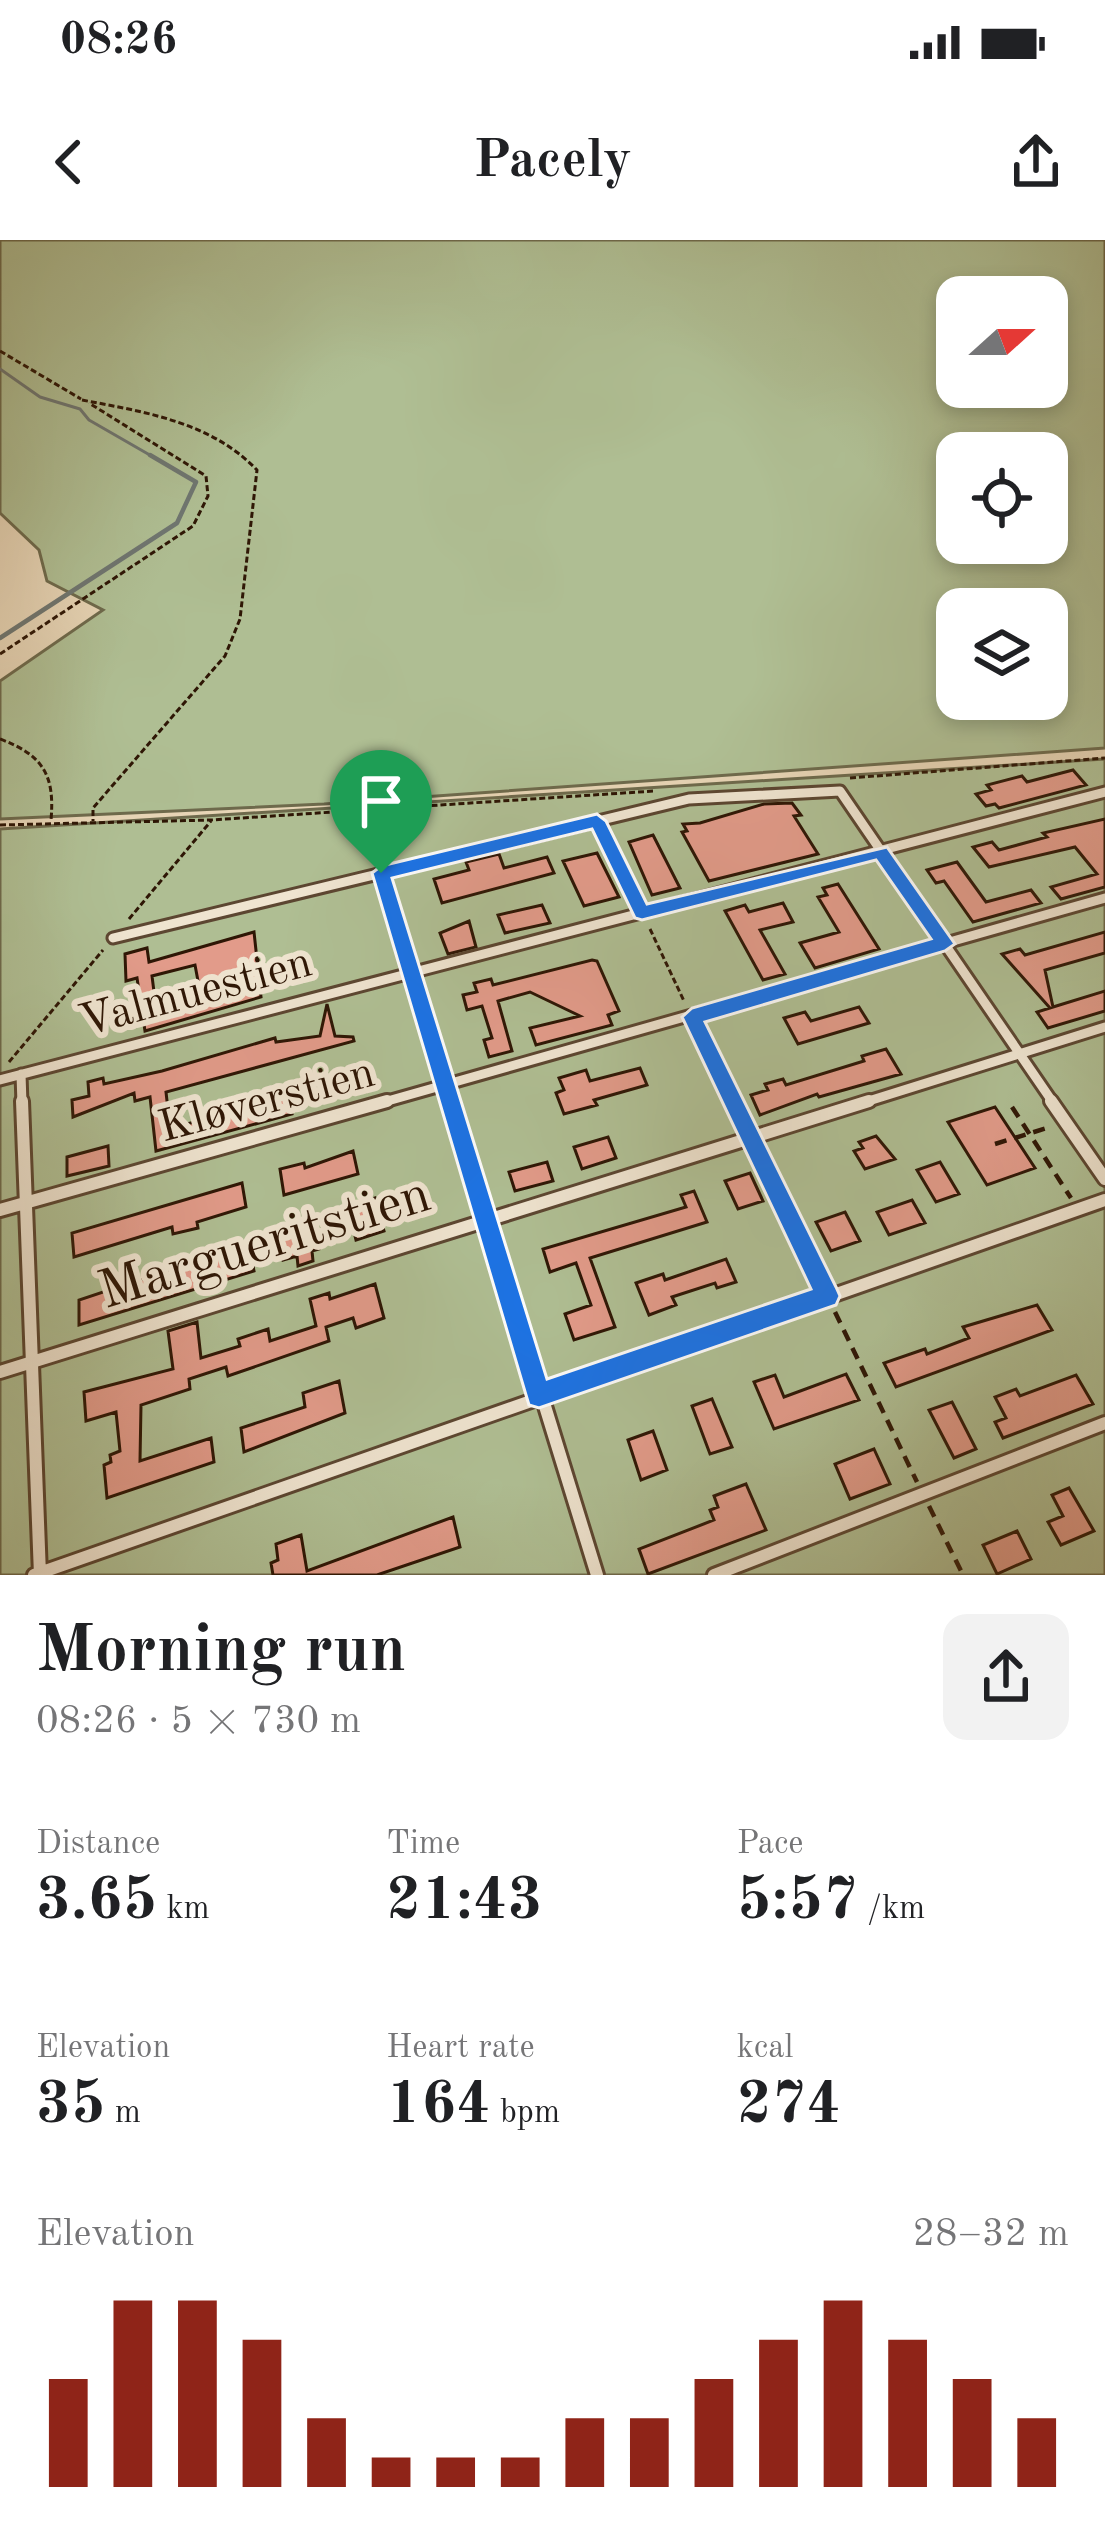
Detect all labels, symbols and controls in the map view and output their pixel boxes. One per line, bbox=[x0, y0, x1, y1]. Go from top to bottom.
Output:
text: 08:26 bbox=[60, 19, 177, 64]
icon: back bbox=[36, 129, 102, 195]
icon: share bbox=[1003, 129, 1069, 195]
text: Pacely bbox=[473, 135, 632, 189]
north arrow bbox=[936, 276, 1068, 408]
map controls bbox=[936, 276, 1068, 720]
button: locate bbox=[936, 432, 1068, 564]
button: layers bbox=[936, 588, 1068, 720]
pin bbox=[330, 750, 432, 873]
icon: arrive bbox=[348, 768, 414, 834]
street label: Valmuestien bbox=[75, 941, 317, 1047]
street label: Kløverstien bbox=[154, 1052, 380, 1152]
street label: Margueritstien bbox=[93, 1169, 437, 1321]
button: share bbox=[943, 1614, 1069, 1740]
text: Morning run bbox=[36, 1620, 406, 1686]
text: 08:26 · 5 × 730 m bbox=[36, 1702, 361, 1741]
text: Distance bbox=[36, 1828, 160, 1861]
text: Time bbox=[386, 1828, 460, 1861]
text: Pace bbox=[737, 1828, 804, 1861]
text: 3.65 bbox=[36, 1872, 157, 1932]
text: 21:43 bbox=[386, 1872, 542, 1932]
text: 5:57 bbox=[737, 1872, 858, 1932]
text: km bbox=[157, 1893, 210, 1926]
text: /km bbox=[858, 1893, 925, 1926]
text: Elevation bbox=[36, 2032, 170, 2065]
text: Heart rate bbox=[386, 2032, 535, 2065]
text: kcal bbox=[737, 2032, 793, 2065]
text: 35 bbox=[36, 2076, 106, 2136]
text: 164 bbox=[386, 2076, 491, 2136]
text: 274 bbox=[737, 2076, 841, 2136]
text: m bbox=[106, 2097, 141, 2130]
text: bpm bbox=[491, 2097, 560, 2130]
text: Elevation bbox=[36, 2215, 195, 2254]
text: 28–32 m bbox=[912, 2215, 1069, 2254]

